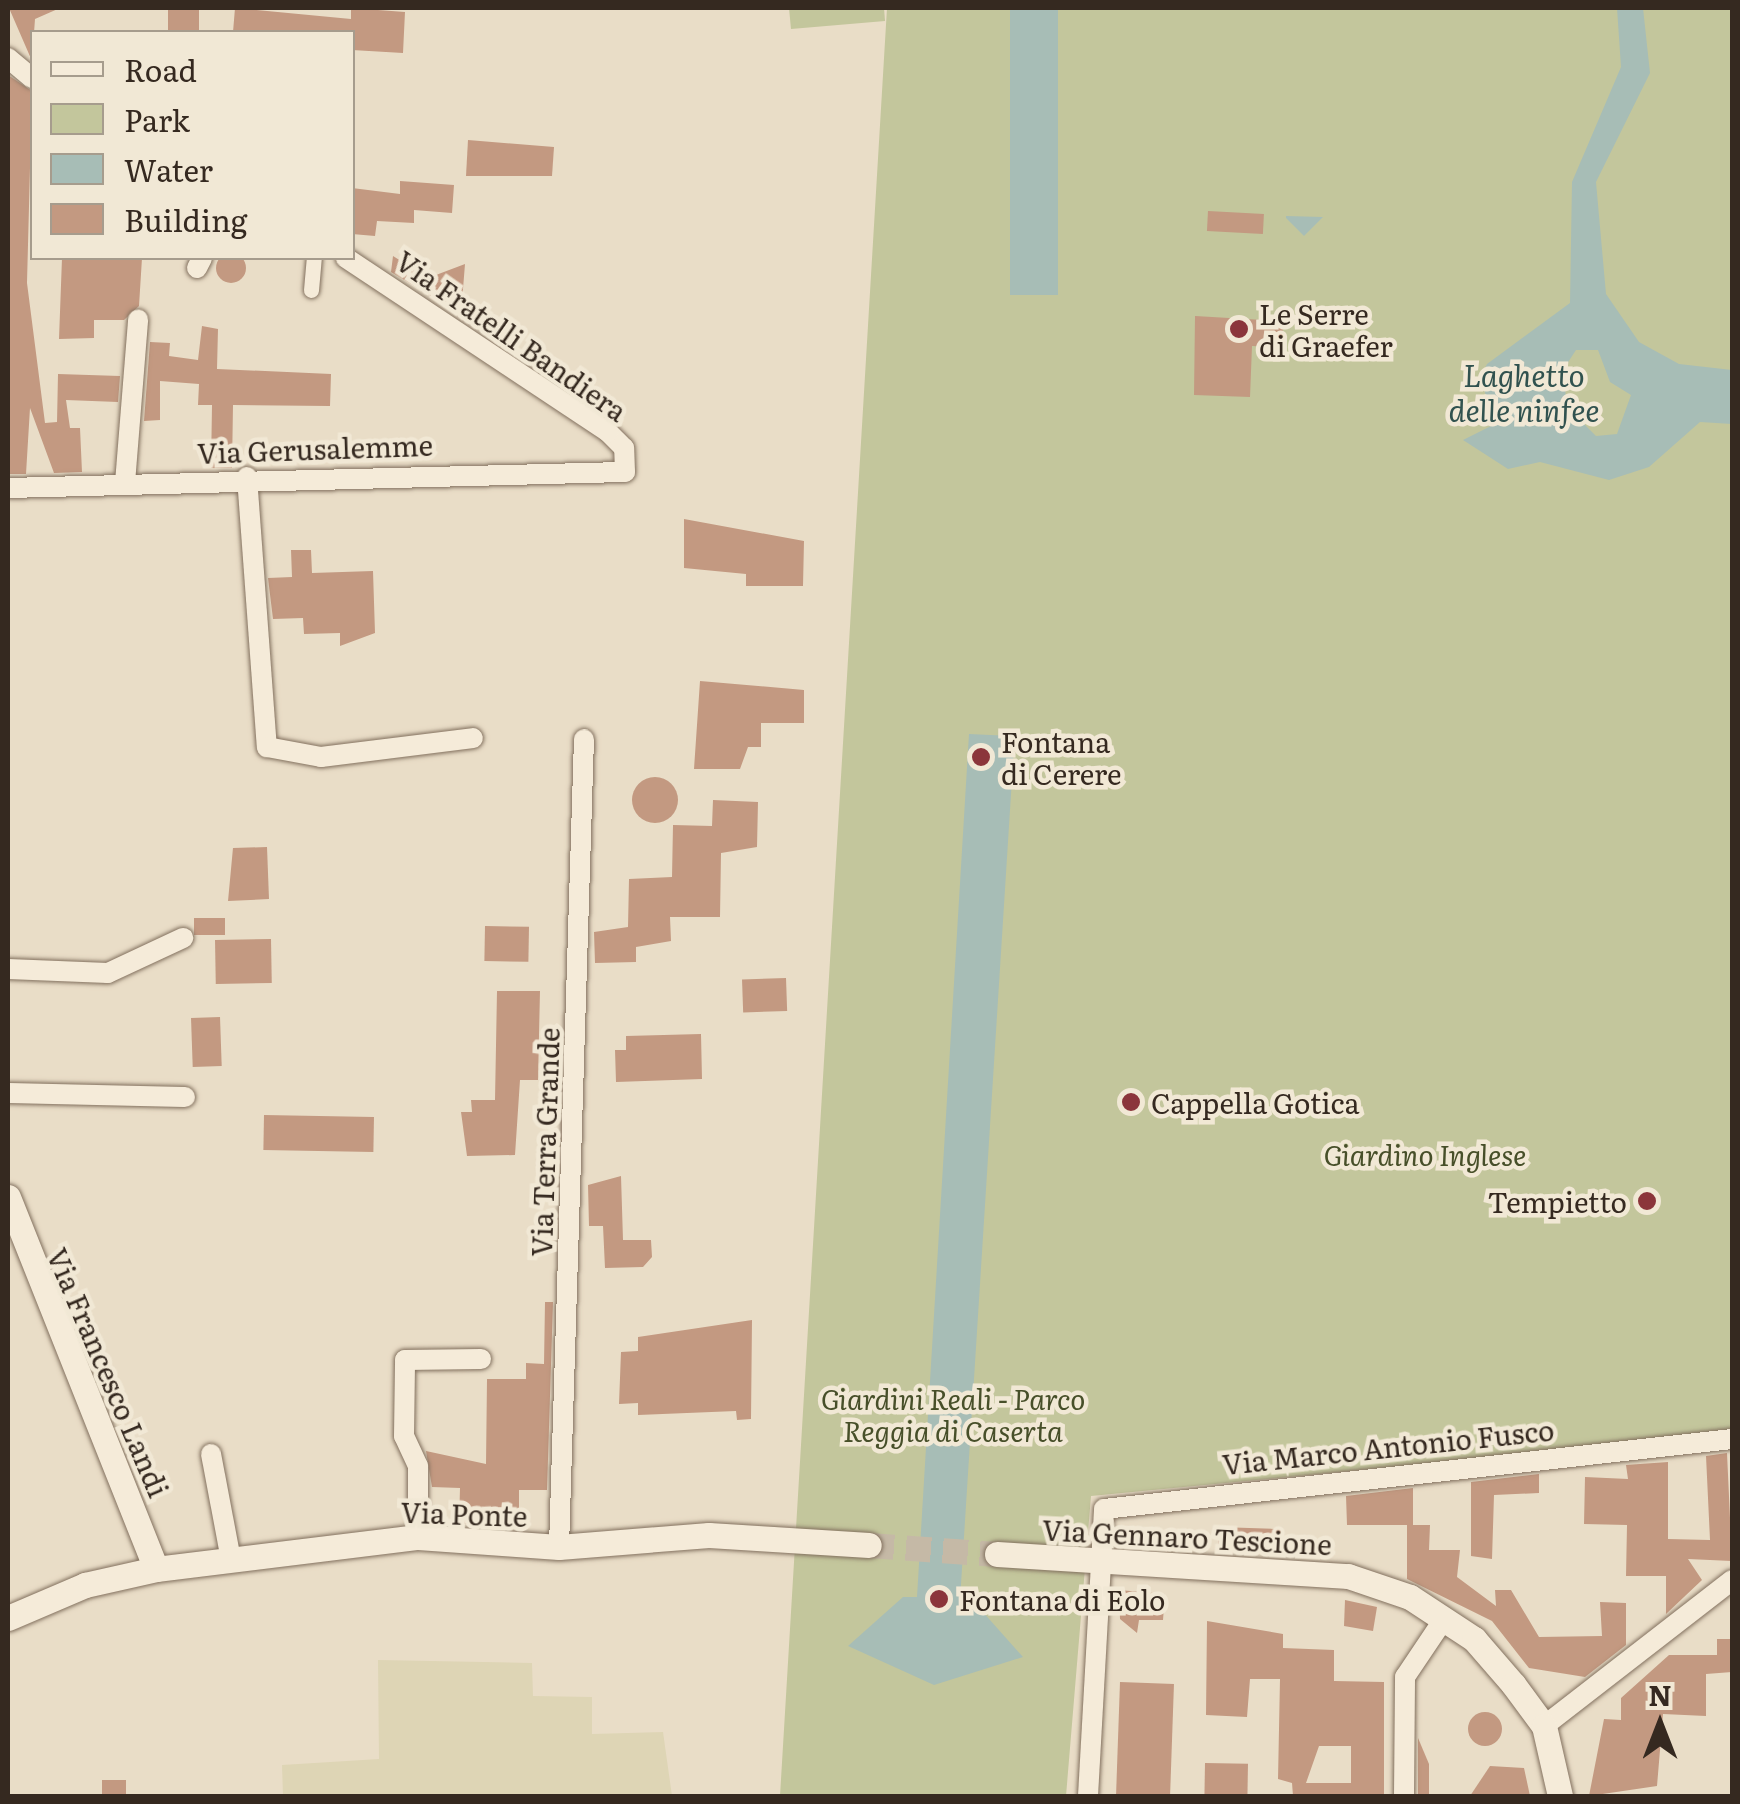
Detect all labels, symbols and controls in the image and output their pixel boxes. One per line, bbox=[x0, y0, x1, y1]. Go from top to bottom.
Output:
legend bbox=[30, 30, 355, 260]
text: Road bbox=[124, 47, 197, 91]
text: Park bbox=[124, 97, 190, 141]
text: Water bbox=[124, 147, 213, 191]
text: Building bbox=[124, 197, 248, 241]
street label: Via Fratelli Bandiera bbox=[390, 243, 634, 427]
place label: Le Serre di Graefer bbox=[1259, 296, 1393, 362]
marker: Le Serre di Graefer bbox=[1228, 318, 1250, 340]
water label: Laghetto delle ninfee bbox=[1449, 356, 1599, 426]
street label: Via Gerusalemme bbox=[196, 427, 434, 469]
place label: Fontana di Cerere bbox=[1001, 724, 1122, 790]
marker: Fontana di Cerere bbox=[970, 746, 992, 768]
street label: Via Terra Grande bbox=[523, 1027, 565, 1257]
place label: Cappella Gotica bbox=[1151, 1085, 1360, 1119]
marker: Cappella Gotica bbox=[1120, 1091, 1142, 1113]
park label: Giardino Inglese bbox=[1324, 1137, 1526, 1171]
place label: Tempietto bbox=[1488, 1184, 1627, 1218]
marker: Tempietto bbox=[1636, 1190, 1658, 1212]
street label: Via Francesco Landi bbox=[41, 1242, 177, 1502]
park label: Giardini Reali - Parco Reggia di Caserta bbox=[821, 1381, 1085, 1447]
street label: Via Marco Antonio Fusco bbox=[1220, 1412, 1556, 1480]
street label: Via Ponte bbox=[400, 1494, 528, 1532]
street label: Via Gennaro Tescione bbox=[1041, 1512, 1333, 1560]
place label: Fontana di Eolo bbox=[959, 1582, 1165, 1616]
marker: Fontana di Eolo bbox=[928, 1588, 950, 1610]
text: N bbox=[1648, 1673, 1672, 1715]
north arrow bbox=[1610, 1674, 1710, 1774]

